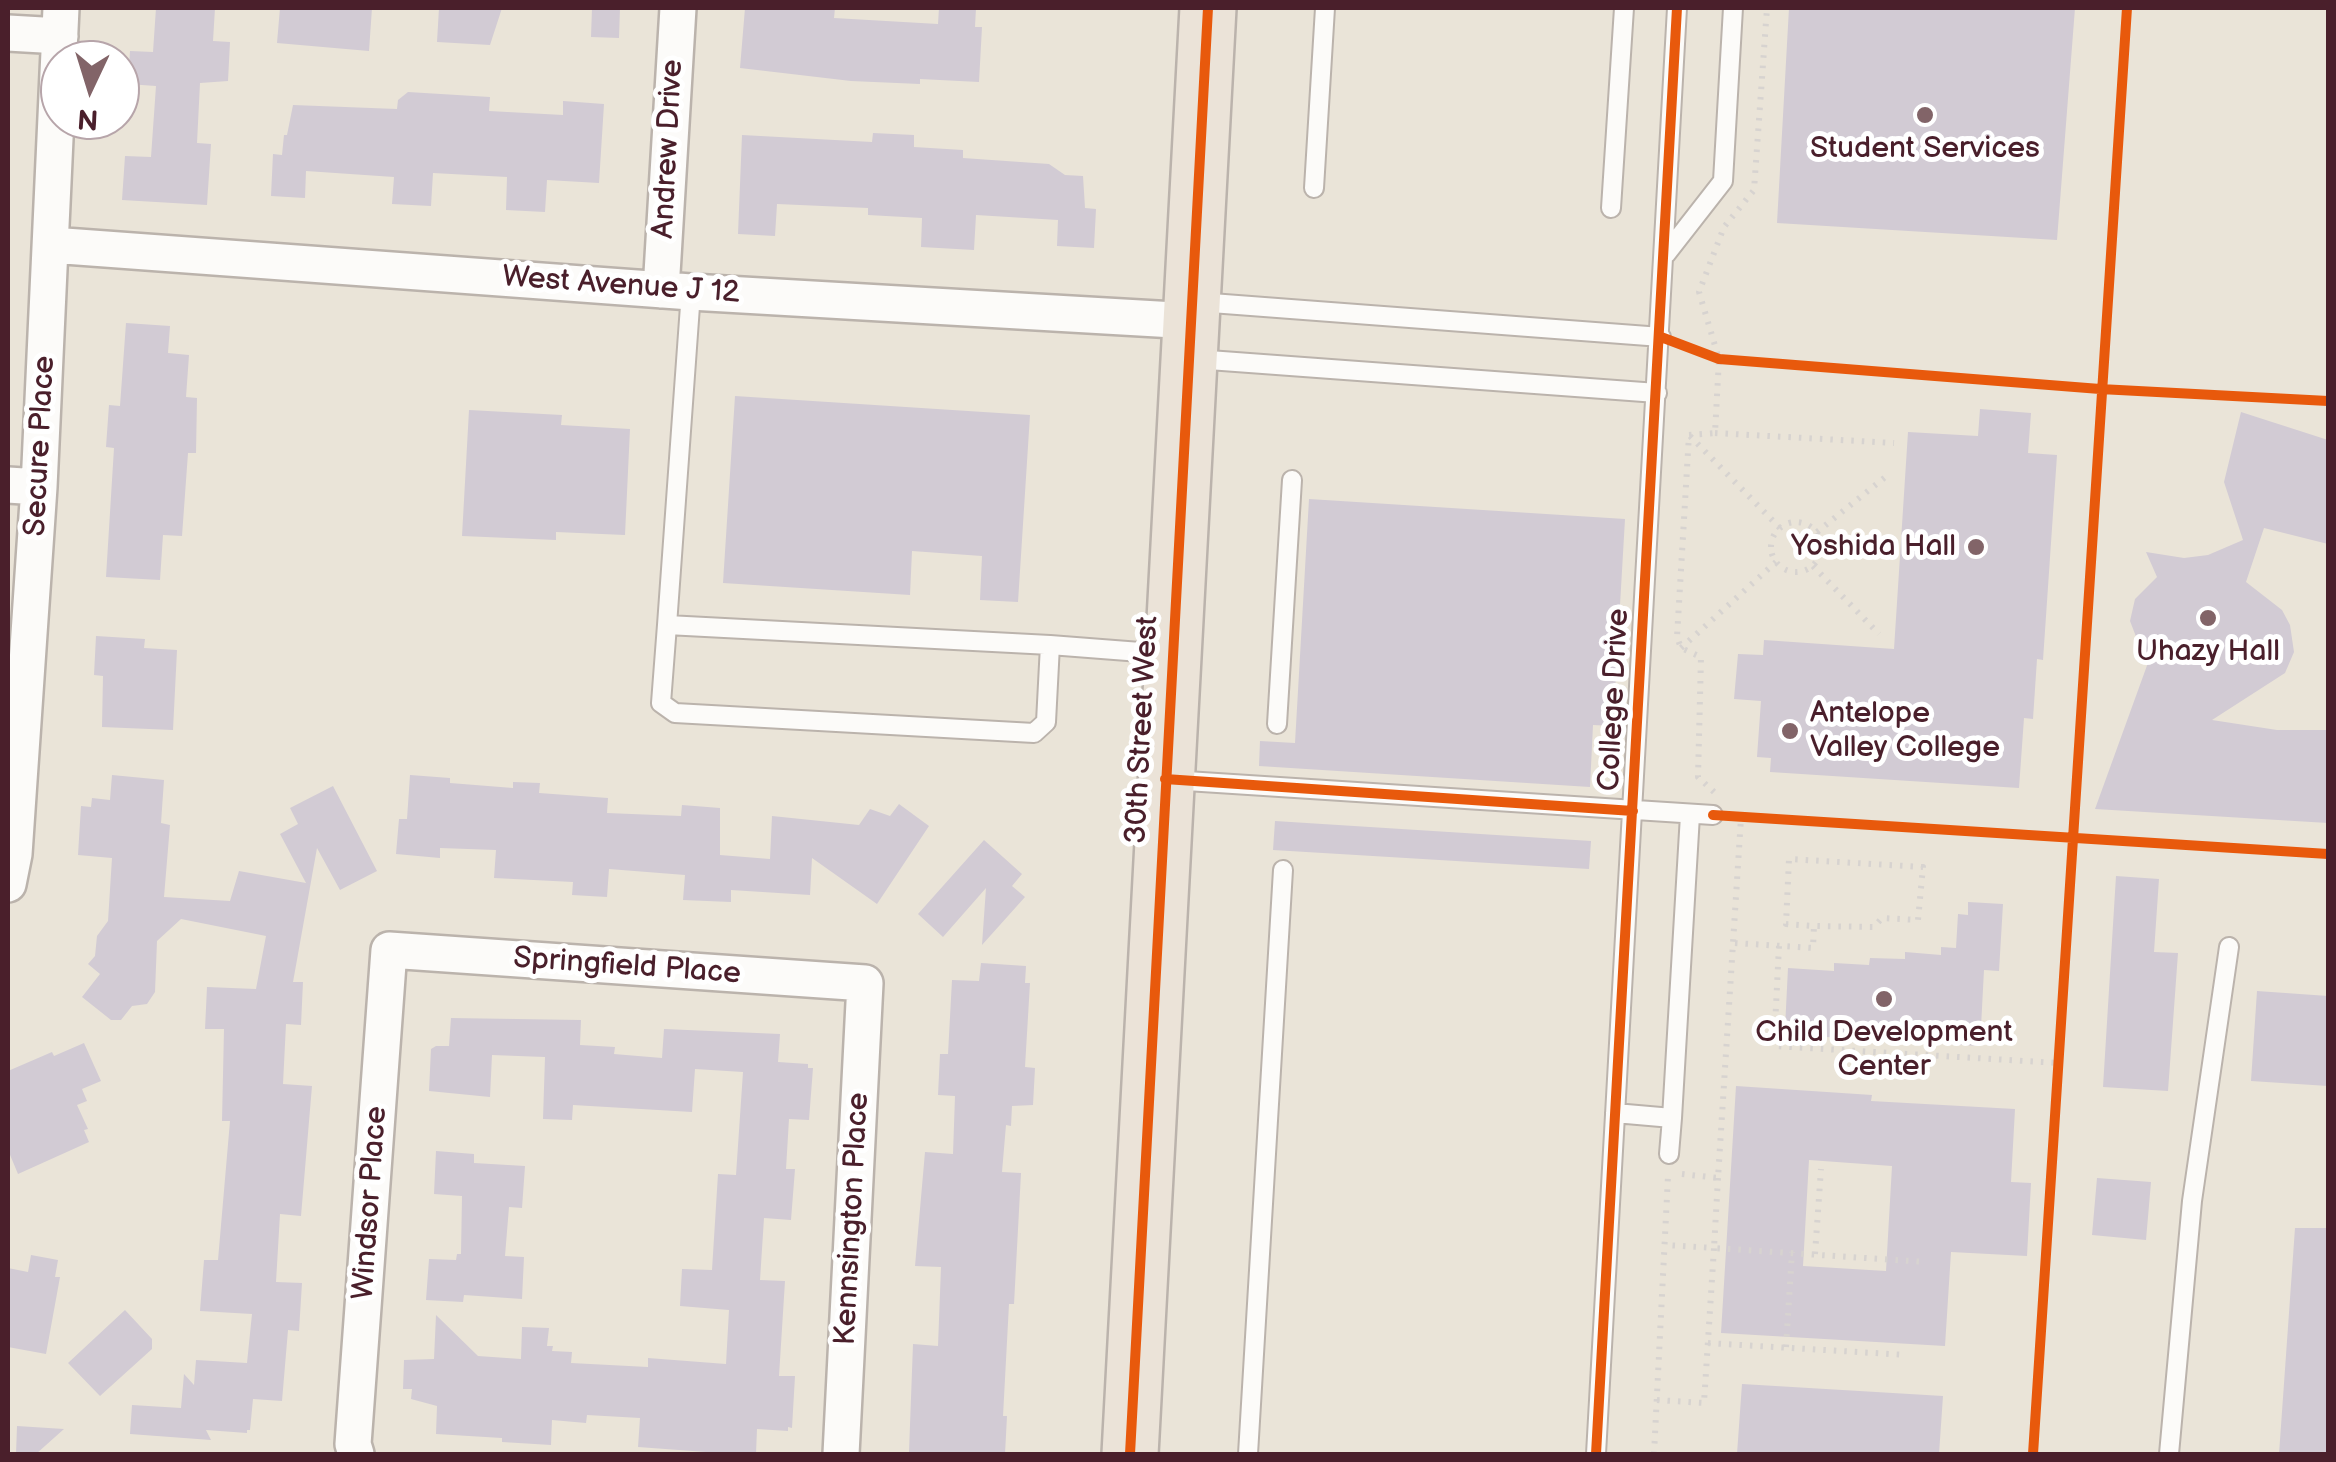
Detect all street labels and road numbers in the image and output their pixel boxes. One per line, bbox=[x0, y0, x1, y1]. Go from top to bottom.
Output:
street label: Andrew Drive bbox=[646, 59, 692, 239]
street label: West Avenue J 12 bbox=[501, 260, 741, 312]
street label: Secure Place bbox=[18, 355, 64, 537]
street label: College Drive bbox=[1592, 608, 1638, 792]
street label: 30th Street West bbox=[1119, 615, 1167, 845]
street label: Springfield Place bbox=[512, 941, 742, 993]
street label: Kennsington Place bbox=[828, 1092, 878, 1346]
street label: Windsor Place bbox=[346, 1105, 396, 1301]

